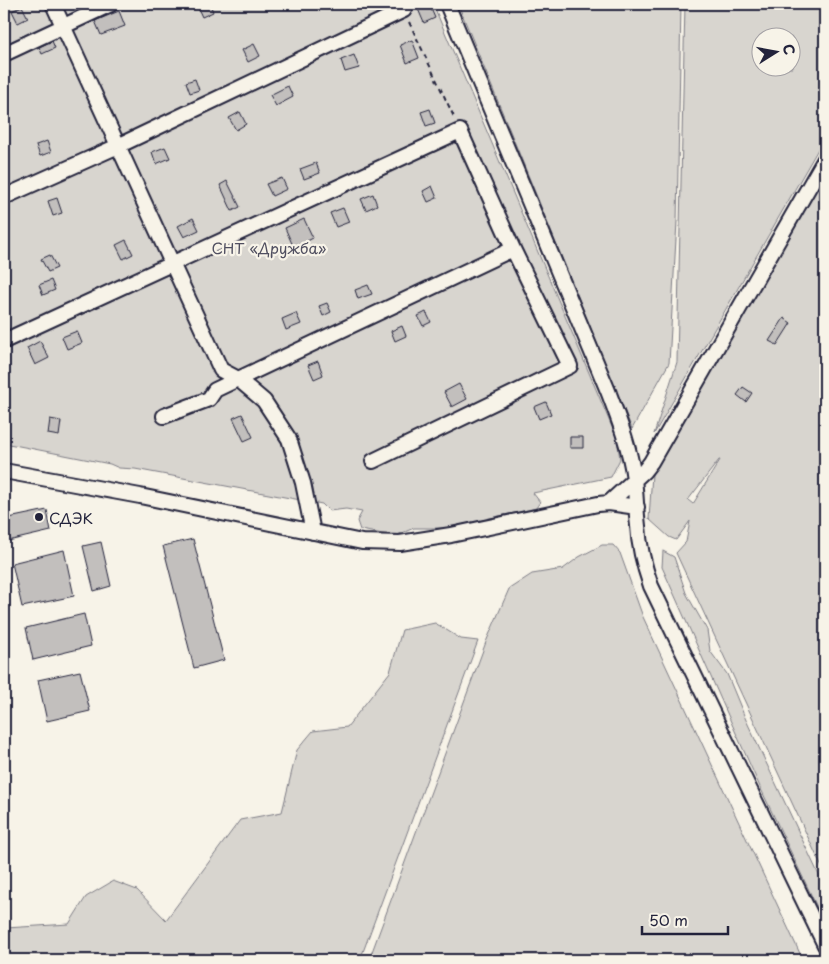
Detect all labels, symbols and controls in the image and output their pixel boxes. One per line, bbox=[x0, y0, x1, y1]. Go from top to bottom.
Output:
north arrow bbox=[752, 28, 802, 78]
text: С bbox=[778, 42, 801, 57]
park label: СНТ «Дружба» bbox=[212, 236, 327, 259]
place label: СДЭК bbox=[49, 506, 93, 529]
marker: СДЭК bbox=[33, 511, 45, 523]
scale bar bbox=[642, 904, 728, 936]
text: 50 m bbox=[649, 908, 688, 931]

